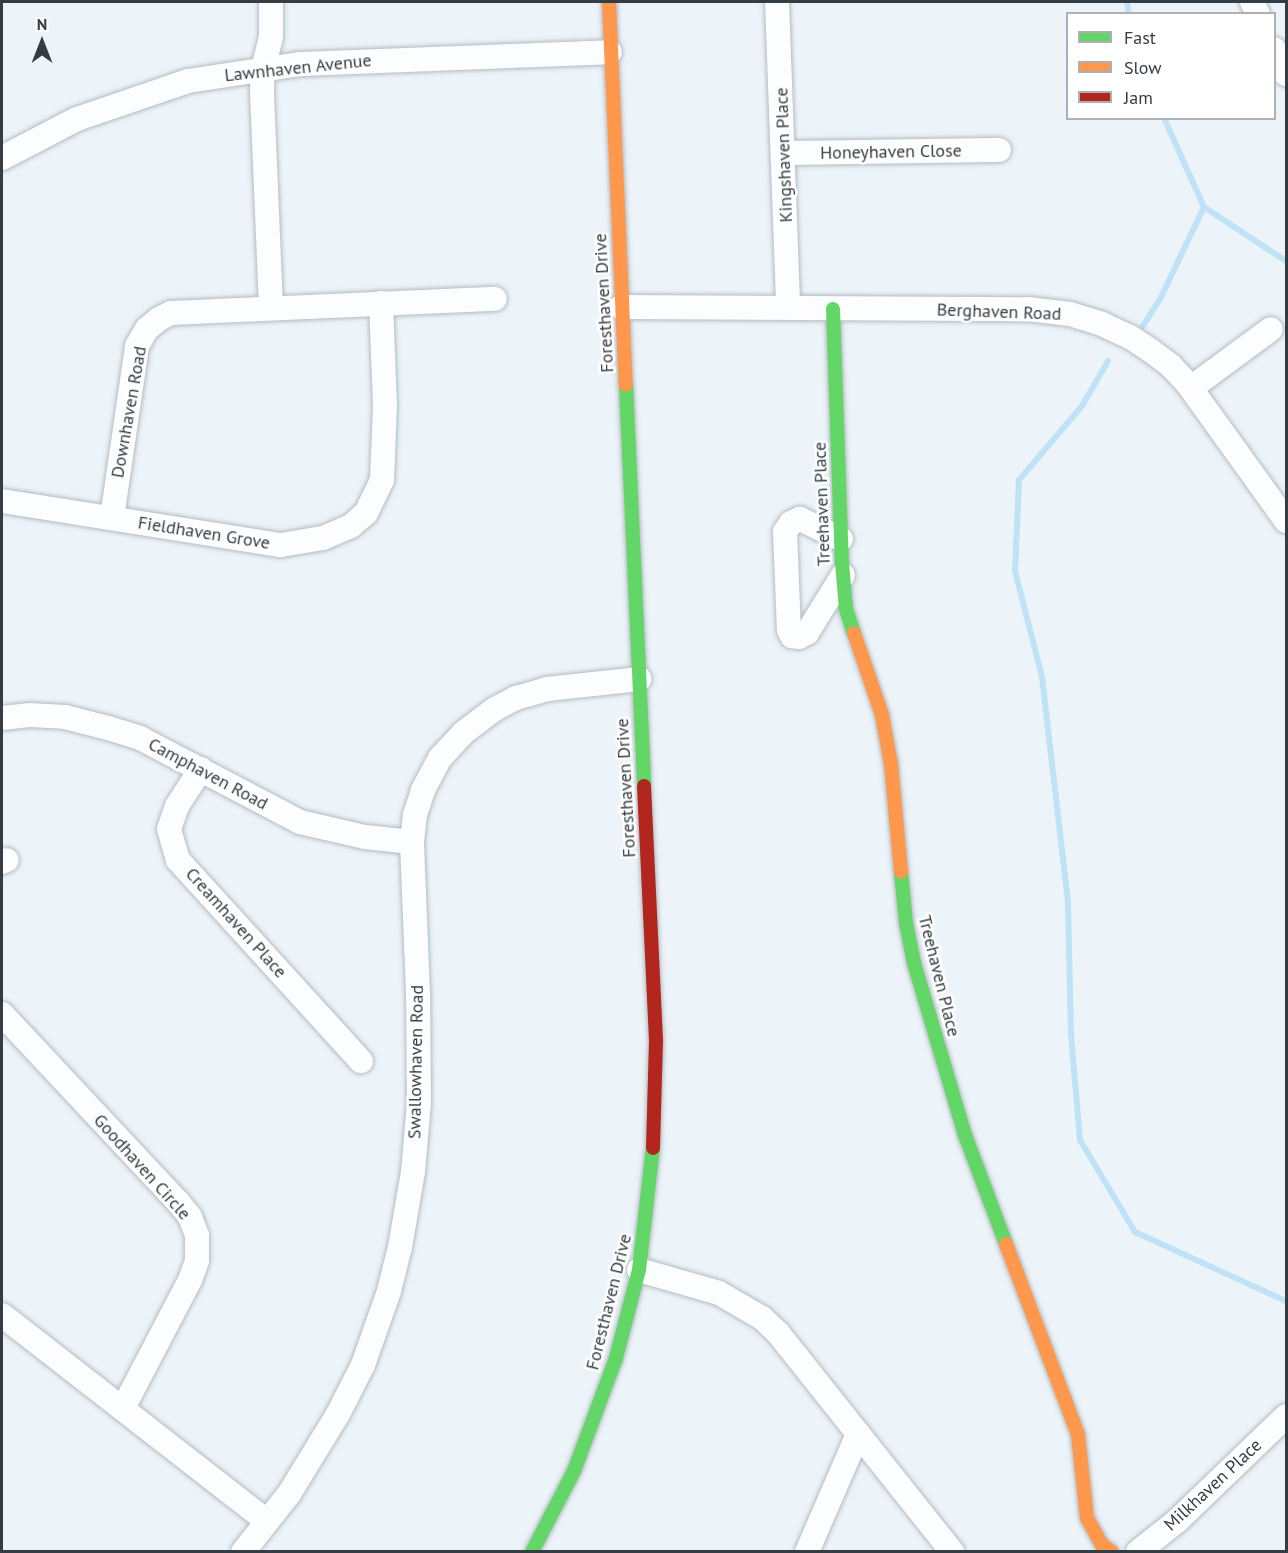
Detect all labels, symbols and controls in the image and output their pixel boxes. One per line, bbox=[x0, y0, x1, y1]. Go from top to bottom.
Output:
north arrow bbox=[12, 12, 72, 72]
legend bbox=[1066, 12, 1276, 120]
text: N bbox=[37, 14, 47, 34]
text: Fast bbox=[1124, 26, 1156, 49]
street label: Lawnhaven Avenue bbox=[223, 50, 373, 86]
text: Slow bbox=[1124, 56, 1162, 79]
text: Jam bbox=[1124, 86, 1153, 109]
street label: Kingshaven Place bbox=[771, 87, 797, 223]
street label: Honeyhaven Close bbox=[820, 140, 962, 164]
street label: Foresthaven Drive bbox=[590, 233, 618, 373]
street label: Berghaven Road bbox=[936, 299, 1062, 325]
street label: Downhaven Road bbox=[107, 344, 151, 480]
street label: Treehaven Place bbox=[809, 441, 835, 567]
street label: Fieldhaven Grove bbox=[136, 512, 272, 554]
street label: Foresthaven Drive bbox=[612, 718, 640, 858]
street label: Camphaven Road bbox=[144, 733, 272, 815]
street label: Creamhaven Place bbox=[181, 863, 291, 983]
street label: Treehaven Place bbox=[913, 913, 965, 1039]
street label: Swallowhaven Road bbox=[404, 985, 428, 1139]
street label: Goodhaven Circle bbox=[89, 1110, 195, 1224]
street label: Foresthaven Drive bbox=[582, 1232, 636, 1372]
street label: Milkhaven Place bbox=[1160, 1434, 1266, 1536]

